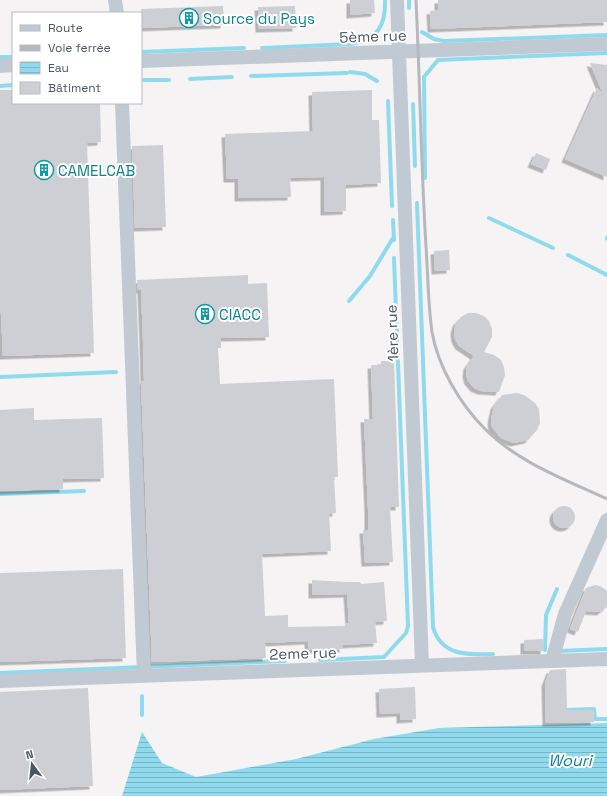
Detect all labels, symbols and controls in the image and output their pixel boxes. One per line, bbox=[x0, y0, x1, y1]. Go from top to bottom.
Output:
building icon: Source du Pays bbox=[178, 7, 200, 29]
place label: Source du Pays bbox=[203, 9, 315, 28]
legend bbox=[12, 12, 142, 104]
text: Route bbox=[48, 20, 83, 36]
street label: 5ème rue bbox=[339, 25, 407, 47]
text: Voie ferrée bbox=[48, 40, 111, 56]
text: Eau bbox=[48, 60, 69, 76]
text: Bâtiment bbox=[48, 80, 101, 96]
building icon: CAMELCAB bbox=[33, 159, 55, 181]
place label: CAMELCAB bbox=[58, 161, 135, 180]
building icon: CIACC bbox=[194, 303, 216, 325]
street label: 1ère rue bbox=[382, 304, 402, 362]
place label: CIACC bbox=[219, 305, 261, 324]
street label: 2eme rue bbox=[269, 642, 337, 664]
north arrow bbox=[12, 744, 52, 784]
text: N bbox=[24, 747, 35, 762]
water label: Wouri bbox=[548, 750, 594, 771]

